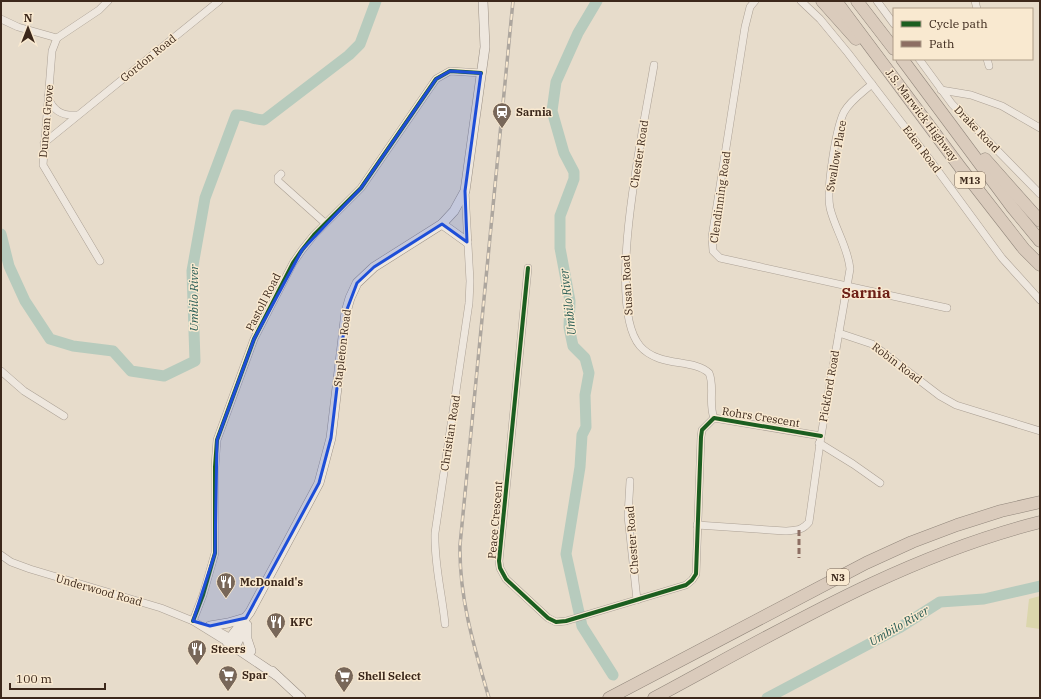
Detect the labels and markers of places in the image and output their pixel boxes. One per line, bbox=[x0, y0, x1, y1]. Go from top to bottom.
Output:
station icon: Sarnia bbox=[491, 101, 513, 129]
place label: Sarnia bbox=[516, 105, 552, 119]
restaurant icon: McDonald's bbox=[215, 571, 237, 599]
place label: McDonald's bbox=[240, 575, 303, 589]
restaurant icon: KFC bbox=[265, 611, 287, 639]
place label: KFC bbox=[290, 615, 313, 629]
restaurant icon: Steers bbox=[186, 638, 208, 666]
place label: Steers bbox=[211, 642, 246, 656]
supermarket icon: Spar bbox=[217, 664, 239, 692]
supermarket icon: Shell Select bbox=[333, 665, 355, 693]
place label: Spar bbox=[242, 668, 268, 682]
place label: Shell Select bbox=[358, 669, 421, 683]

